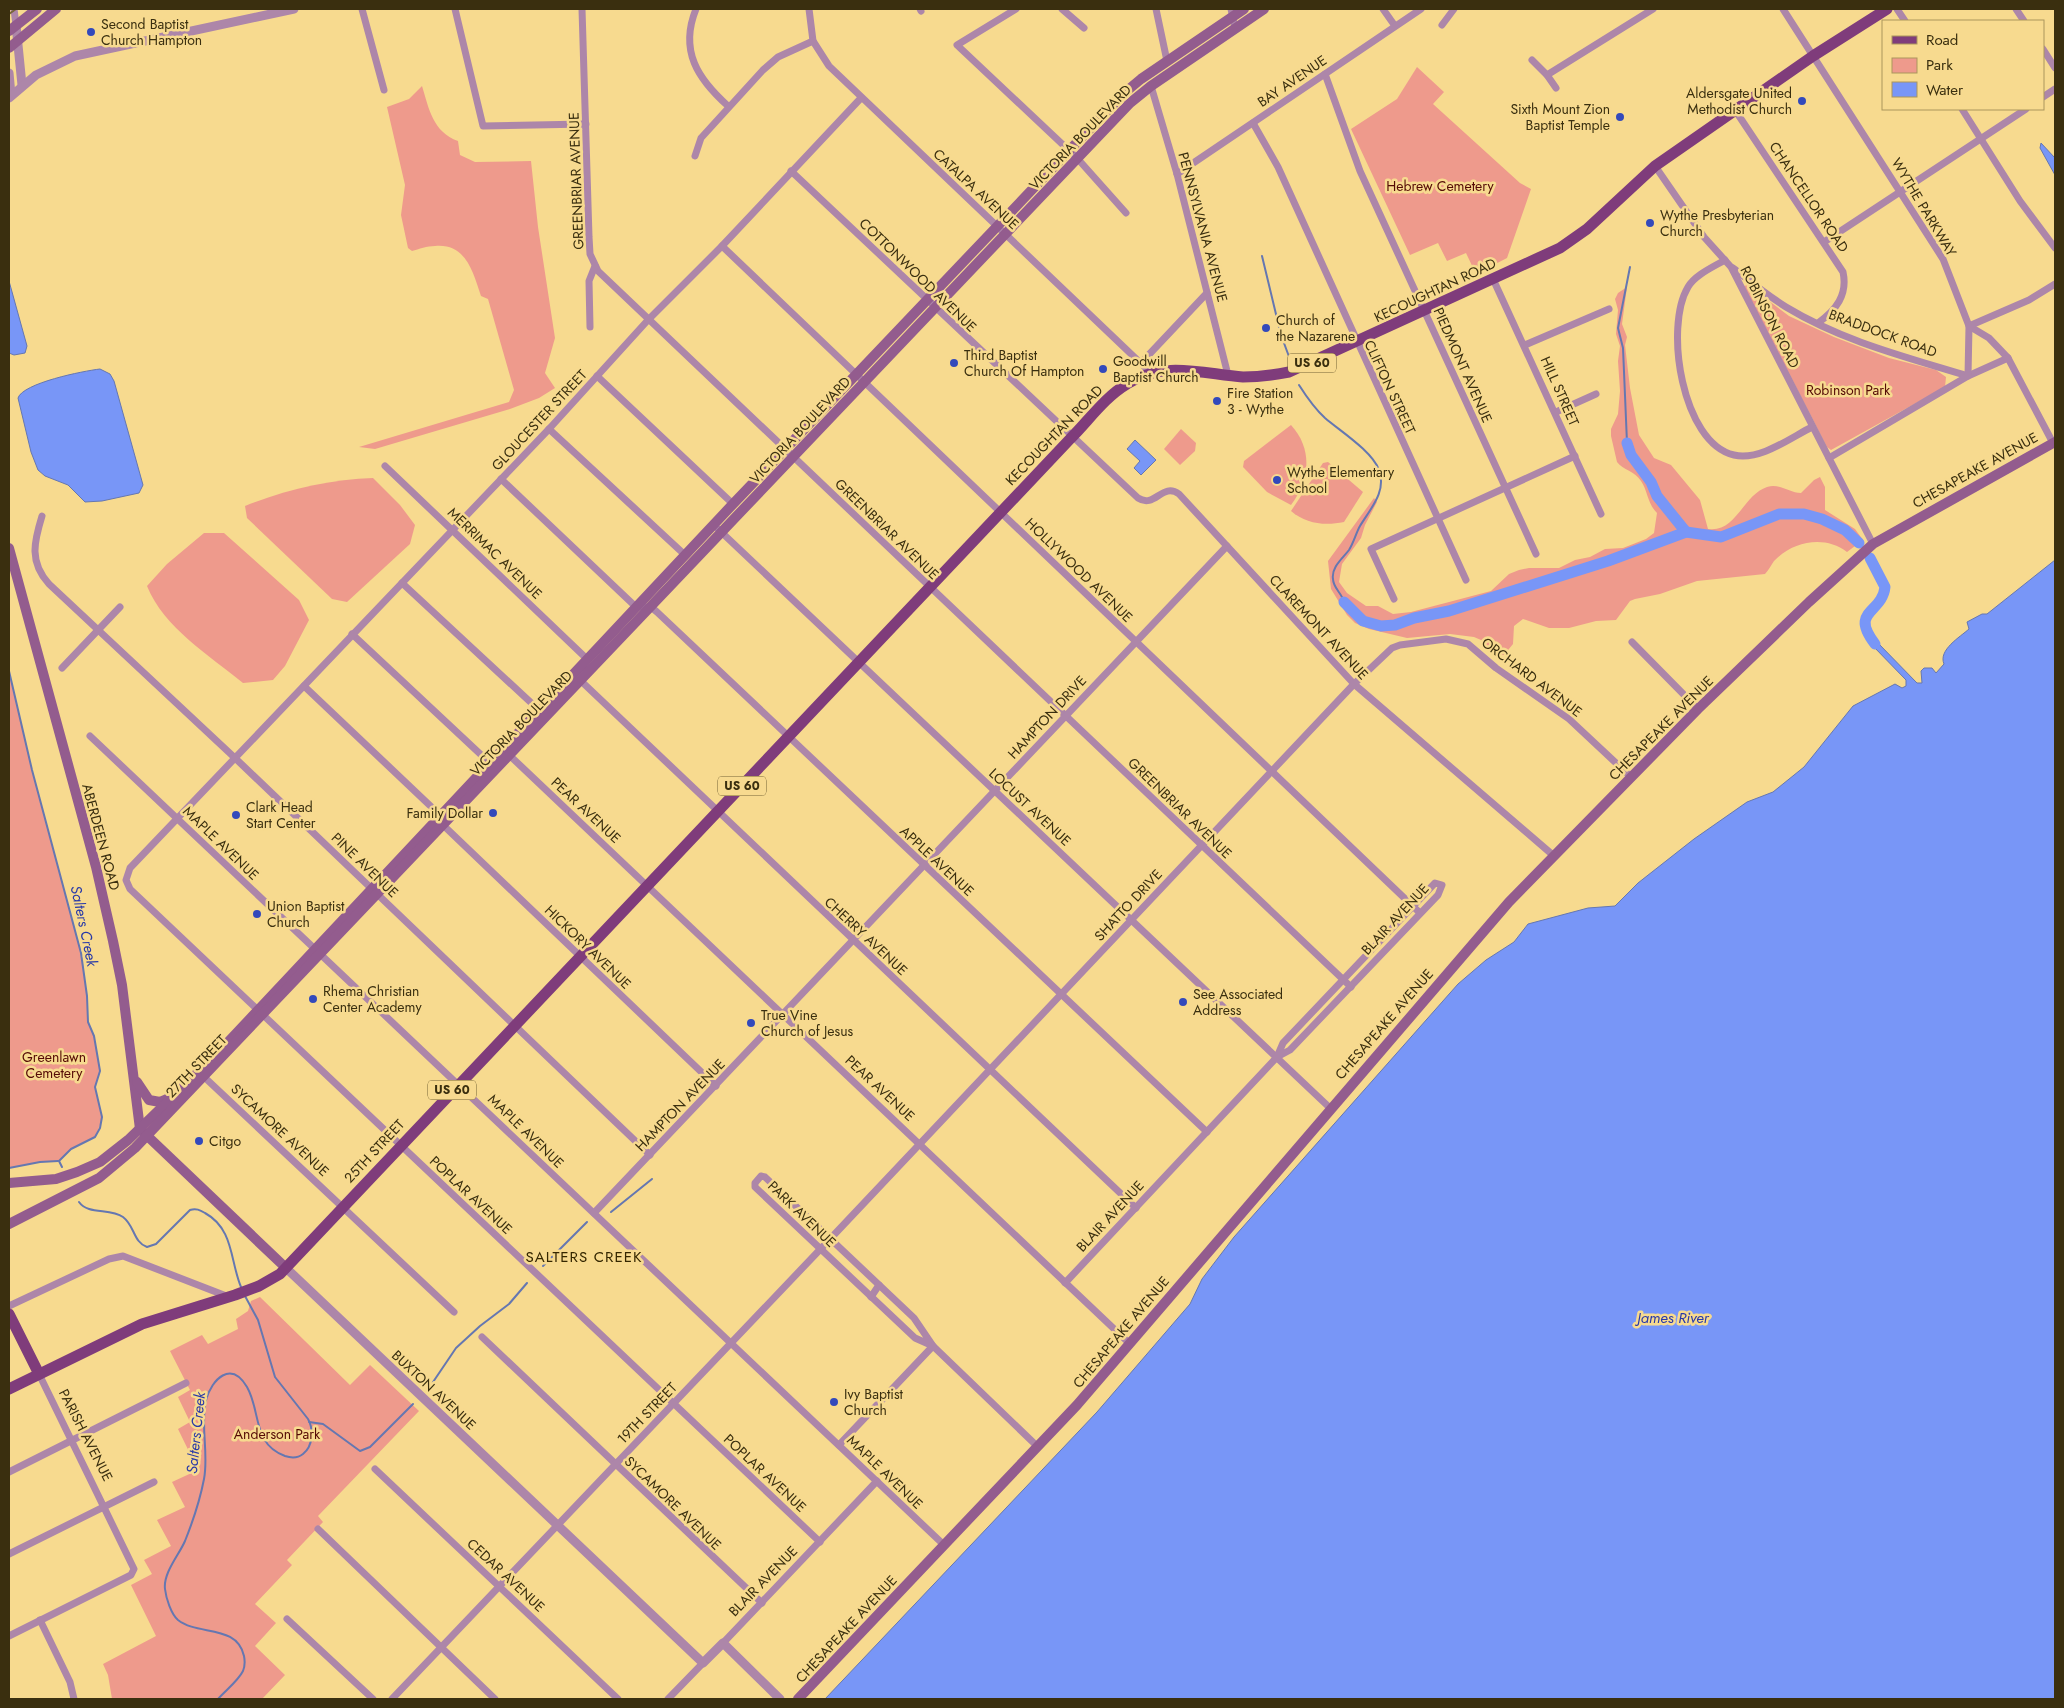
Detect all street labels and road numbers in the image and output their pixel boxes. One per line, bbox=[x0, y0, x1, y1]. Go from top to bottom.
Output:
street label: BAY AVENUE bbox=[1253, 50, 1331, 112]
street label: VICTORIA BOULEVARD bbox=[1024, 80, 1136, 194]
street label: GREENBRIAR AVENUE bbox=[564, 112, 588, 250]
street label: CHANCELLOR ROAD bbox=[1765, 138, 1853, 256]
street label: CATALPA AVENUE bbox=[929, 144, 1023, 234]
street label: PENNSYLVANIA AVENUE bbox=[1173, 150, 1233, 304]
street label: WYTHE PARKWAY bbox=[1887, 154, 1961, 260]
street label: COTTONWOOD AVENUE bbox=[855, 213, 981, 337]
street label: KECOUGHTAN ROAD bbox=[1371, 253, 1499, 327]
street label: ROBINSON ROAD bbox=[1736, 263, 1804, 371]
street label: PIEDMONT AVENUE bbox=[1429, 304, 1497, 426]
street label: BRADDOCK ROAD bbox=[1826, 304, 1940, 362]
street label: CLIFTON STREET bbox=[1359, 337, 1421, 438]
road number: US 60 bbox=[1288, 353, 1336, 372]
street label: HILL STREET bbox=[1536, 353, 1584, 429]
street label: GLOUCESTER STREET bbox=[487, 365, 592, 475]
street label: VICTORIA BOULEVARD bbox=[745, 372, 855, 488]
street label: KECOUGHTAN ROAD bbox=[1001, 380, 1107, 490]
street label: CHESAPEAKE AVENUE bbox=[1909, 427, 2041, 513]
street label: GREENBRIAR AVENUE bbox=[831, 474, 943, 584]
street label: MERRIMAC AVENUE bbox=[443, 503, 547, 603]
street label: HOLLYWOOD AVENUE bbox=[1021, 513, 1137, 627]
street label: CLAREMONT AVENUE bbox=[1265, 570, 1373, 684]
street label: ORCHARD AVENUE bbox=[1478, 632, 1586, 722]
street label: VICTORIA BOULEVARD bbox=[465, 666, 577, 780]
street label: HAMPTON DRIVE bbox=[1003, 671, 1091, 763]
street label: CHESAPEAKE AVENUE bbox=[1604, 671, 1718, 785]
street label: GREENBRIAR AVENUE bbox=[1124, 753, 1236, 863]
street label: LOCUST AVENUE bbox=[984, 764, 1076, 850]
street label: PEAR AVENUE bbox=[547, 772, 625, 848]
road number: US 60 bbox=[718, 776, 766, 796]
street label: ABERDEEN ROAD bbox=[77, 781, 125, 893]
street label: MAPLE AVENUE bbox=[179, 802, 263, 884]
street label: APPLE AVENUE bbox=[895, 821, 979, 901]
street label: PINE AVENUE bbox=[327, 828, 403, 902]
street label: SHATTO DRIVE bbox=[1089, 865, 1167, 945]
street label: BLAIR AVENUE bbox=[1357, 879, 1433, 959]
street label: CHERRY AVENUE bbox=[820, 892, 912, 980]
street label: HICKORY AVENUE bbox=[540, 900, 636, 994]
street label: CHESAPEAKE AVENUE bbox=[1330, 964, 1438, 1084]
street label: 27TH STREET bbox=[161, 1030, 232, 1102]
street label: PEAR AVENUE bbox=[841, 1050, 919, 1126]
street label: HAMPTON AVENUE bbox=[630, 1054, 730, 1156]
street label: SYCAMORE AVENUE bbox=[226, 1079, 334, 1181]
road number: US 60 bbox=[428, 1080, 476, 1100]
street label: MAPLE AVENUE bbox=[484, 1090, 568, 1172]
street label: 25TH STREET bbox=[339, 1114, 409, 1187]
street label: POPLAR AVENUE bbox=[425, 1151, 517, 1239]
street label: PARK AVENUE bbox=[763, 1176, 841, 1252]
street label: BLAIR AVENUE bbox=[1072, 1176, 1148, 1256]
street label: CHESAPEAKE AVENUE bbox=[1068, 1272, 1174, 1392]
street label: BUXTON AVENUE bbox=[387, 1346, 481, 1434]
street label: 19TH STREET bbox=[613, 1377, 682, 1448]
street label: PARISH AVENUE bbox=[54, 1385, 118, 1485]
street label: POPLAR AVENUE bbox=[719, 1429, 811, 1517]
street label: MAPLE AVENUE bbox=[843, 1431, 927, 1513]
street label: SYCAMORE AVENUE bbox=[620, 1451, 726, 1555]
street label: CEDAR AVENUE bbox=[463, 1534, 549, 1616]
street label: BLAIR AVENUE bbox=[724, 1541, 802, 1621]
street label: CHESAPEAKE AVENUE bbox=[791, 1571, 901, 1687]

